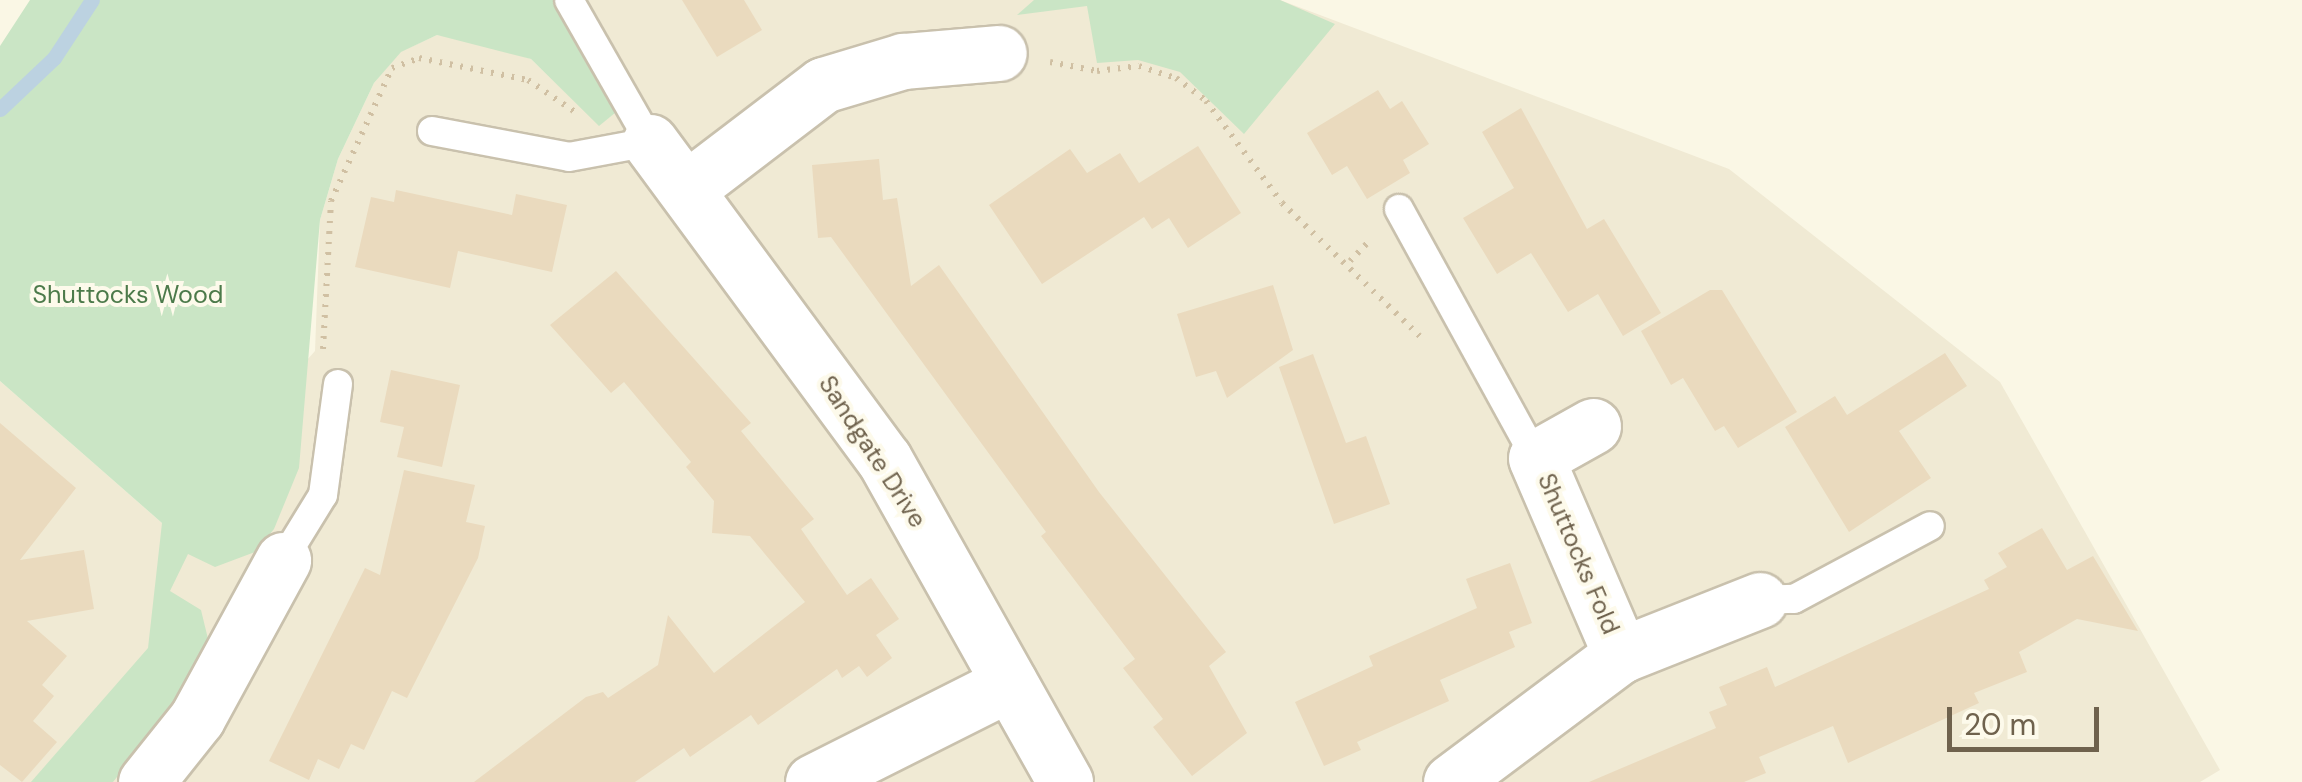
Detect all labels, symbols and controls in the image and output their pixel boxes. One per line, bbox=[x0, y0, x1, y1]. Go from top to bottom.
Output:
park label: Shuttocks Wood bbox=[33, 280, 223, 310]
street label: Sandgate Drive bbox=[812, 371, 932, 533]
street label: Shuttocks Fold bbox=[1531, 469, 1625, 639]
scale bar bbox=[1952, 687, 2104, 749]
text: 20 m bbox=[1964, 705, 2036, 744]

